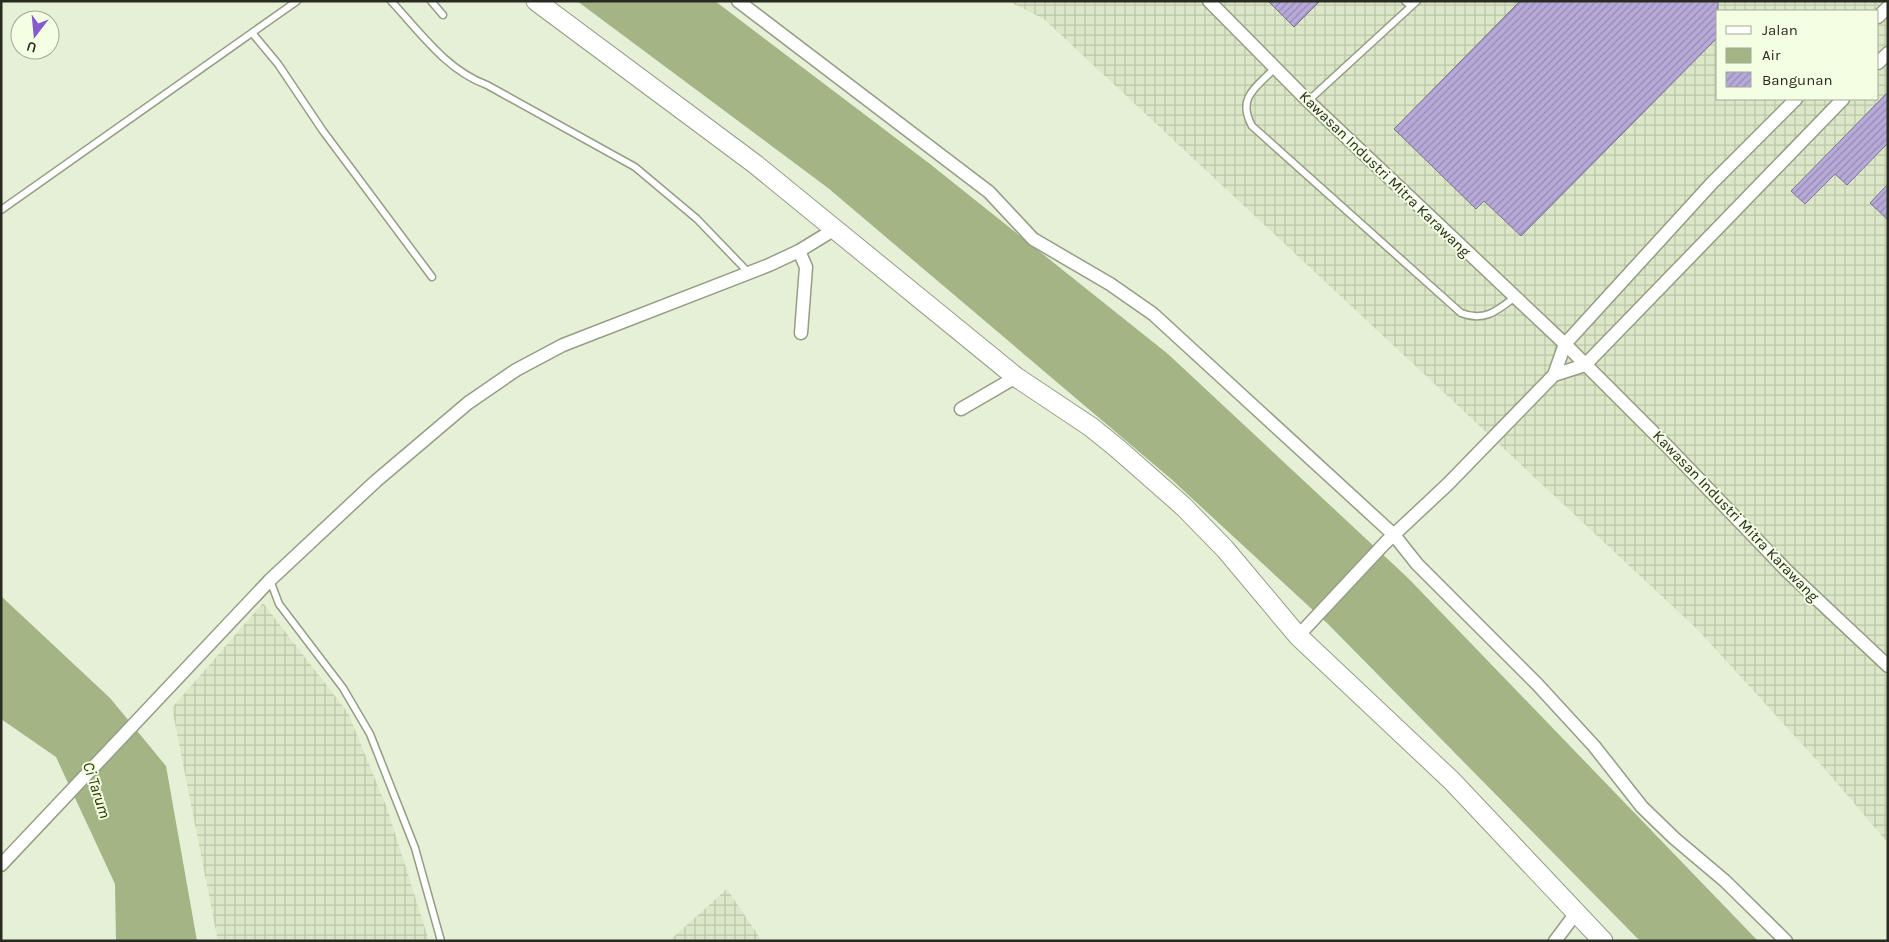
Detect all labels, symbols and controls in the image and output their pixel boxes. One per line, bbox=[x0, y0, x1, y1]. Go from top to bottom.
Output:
north arrow bbox=[10, 10, 60, 60]
legend bbox=[1716, 10, 1879, 100]
text: Jalan bbox=[1762, 21, 1798, 39]
text: U bbox=[25, 38, 39, 57]
text: Air bbox=[1762, 46, 1781, 64]
text: Bangunan bbox=[1762, 71, 1833, 89]
street label: Kawasan Industri Mitra Karawang bbox=[1296, 87, 1475, 261]
street label: Kawasan Industri Mitra Karawang bbox=[1649, 427, 1823, 606]
water label: Ci Tarum bbox=[79, 759, 115, 821]

